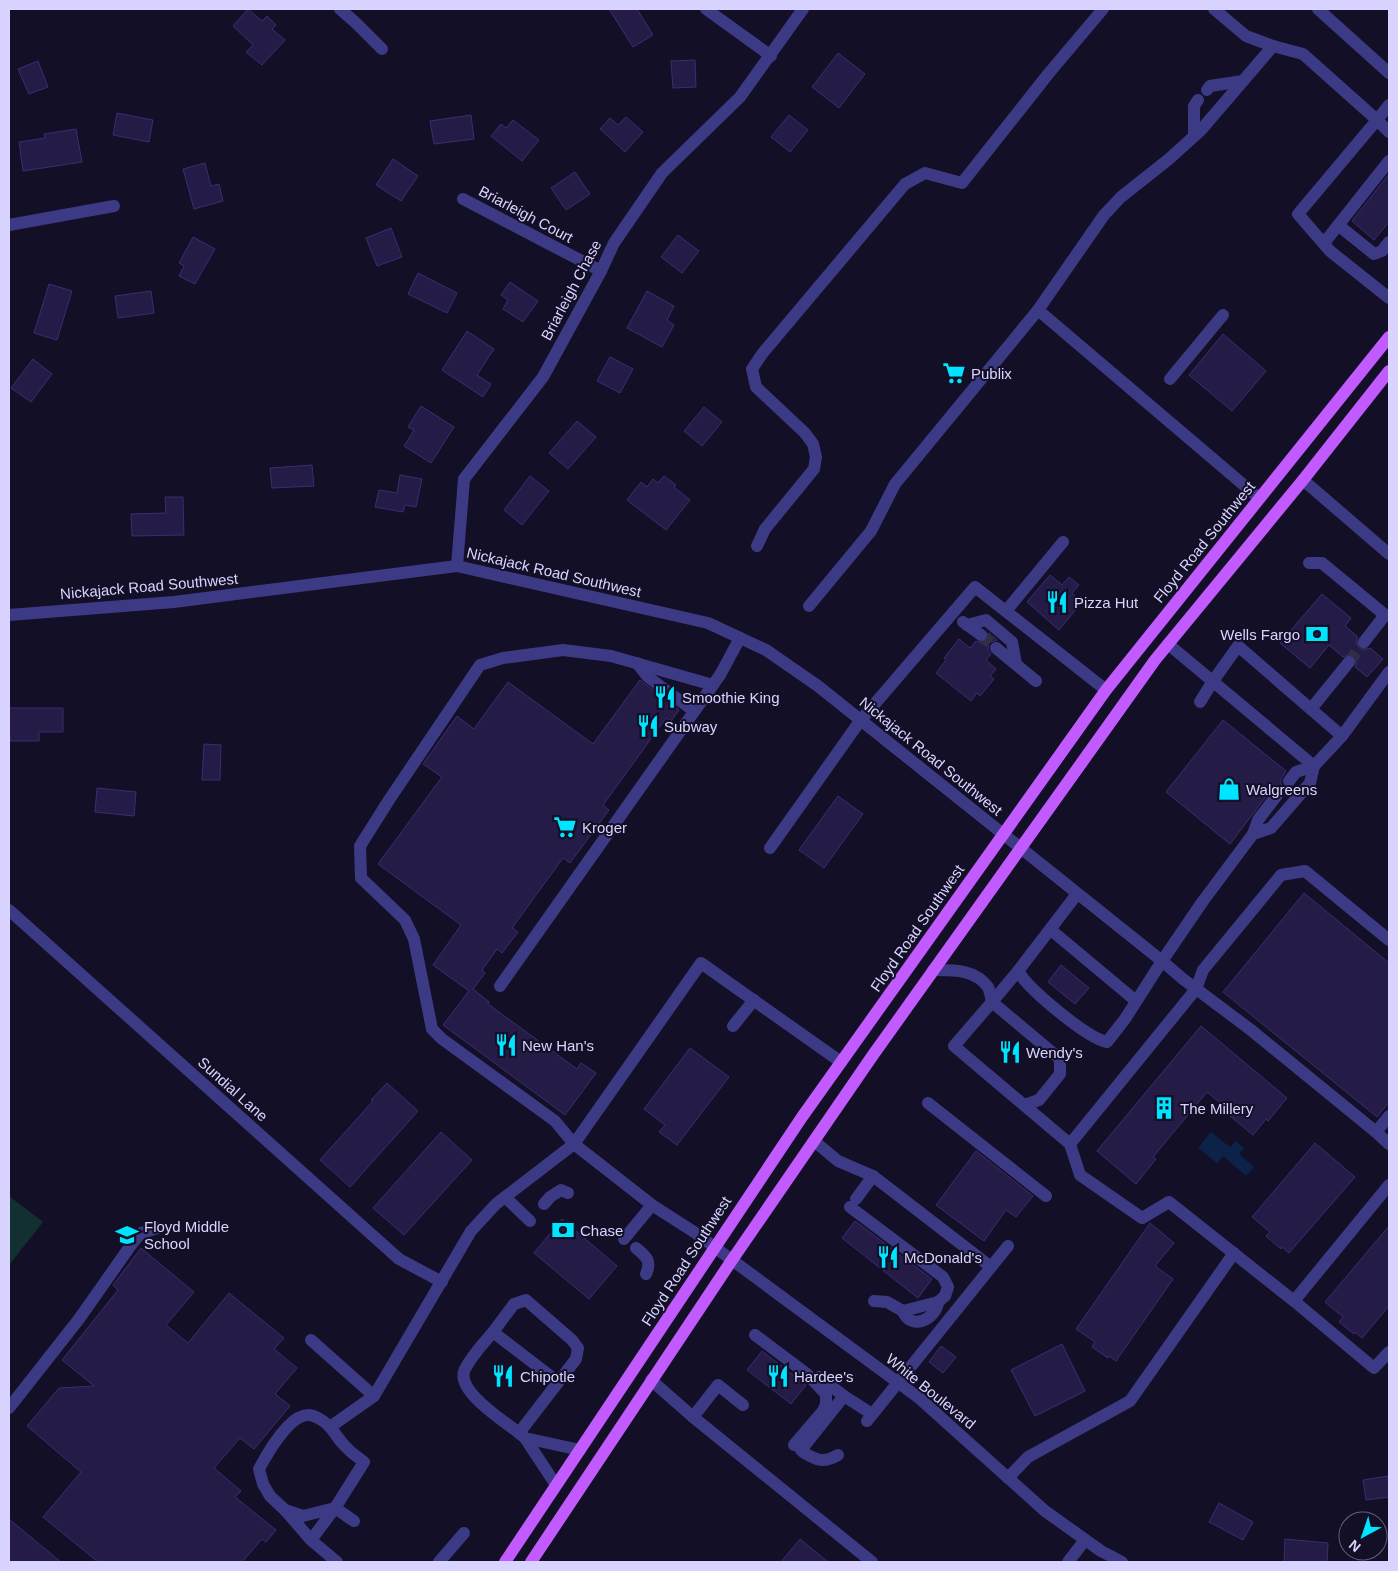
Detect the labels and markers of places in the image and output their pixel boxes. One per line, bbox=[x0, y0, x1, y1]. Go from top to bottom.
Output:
supermarket icon: Publix bbox=[941, 360, 967, 386]
place label: Publix bbox=[971, 365, 1012, 382]
restaurant icon: Pizza Hut bbox=[1044, 589, 1070, 615]
place label: Pizza Hut bbox=[1074, 594, 1139, 611]
bank icon: Wells Fargo bbox=[1304, 621, 1330, 647]
place label: Wells Fargo bbox=[1220, 626, 1300, 643]
restaurant icon: Smoothie King bbox=[652, 684, 678, 710]
place label: Smoothie King bbox=[682, 689, 780, 706]
restaurant icon: Subway bbox=[635, 713, 661, 739]
place label: Subway bbox=[664, 718, 718, 735]
shop icon: Walgreens bbox=[1216, 776, 1242, 802]
place label: Walgreens bbox=[1246, 781, 1317, 798]
supermarket icon: Kroger bbox=[552, 814, 578, 840]
place label: Kroger bbox=[582, 819, 627, 836]
restaurant icon: New Han's bbox=[493, 1032, 519, 1058]
place label: New Han's bbox=[522, 1037, 594, 1054]
restaurant icon: Wendy's bbox=[997, 1039, 1023, 1065]
place label: Wendy's bbox=[1026, 1044, 1083, 1061]
building icon: The Millery bbox=[1151, 1095, 1177, 1121]
place label: The Millery bbox=[1180, 1100, 1254, 1117]
bank icon: Chase bbox=[550, 1217, 576, 1243]
place label: Floyd Middle School bbox=[144, 1218, 229, 1252]
school or university icon: Floyd Middle School bbox=[114, 1222, 140, 1248]
place label: Chase bbox=[580, 1222, 623, 1239]
restaurant icon: McDonald's bbox=[875, 1244, 901, 1270]
place label: McDonald's bbox=[904, 1249, 982, 1266]
restaurant icon: Chipotle bbox=[490, 1363, 516, 1389]
restaurant icon: Hardee's bbox=[765, 1363, 791, 1389]
place label: Chipotle bbox=[520, 1368, 575, 1385]
place label: Hardee's bbox=[794, 1368, 854, 1385]

